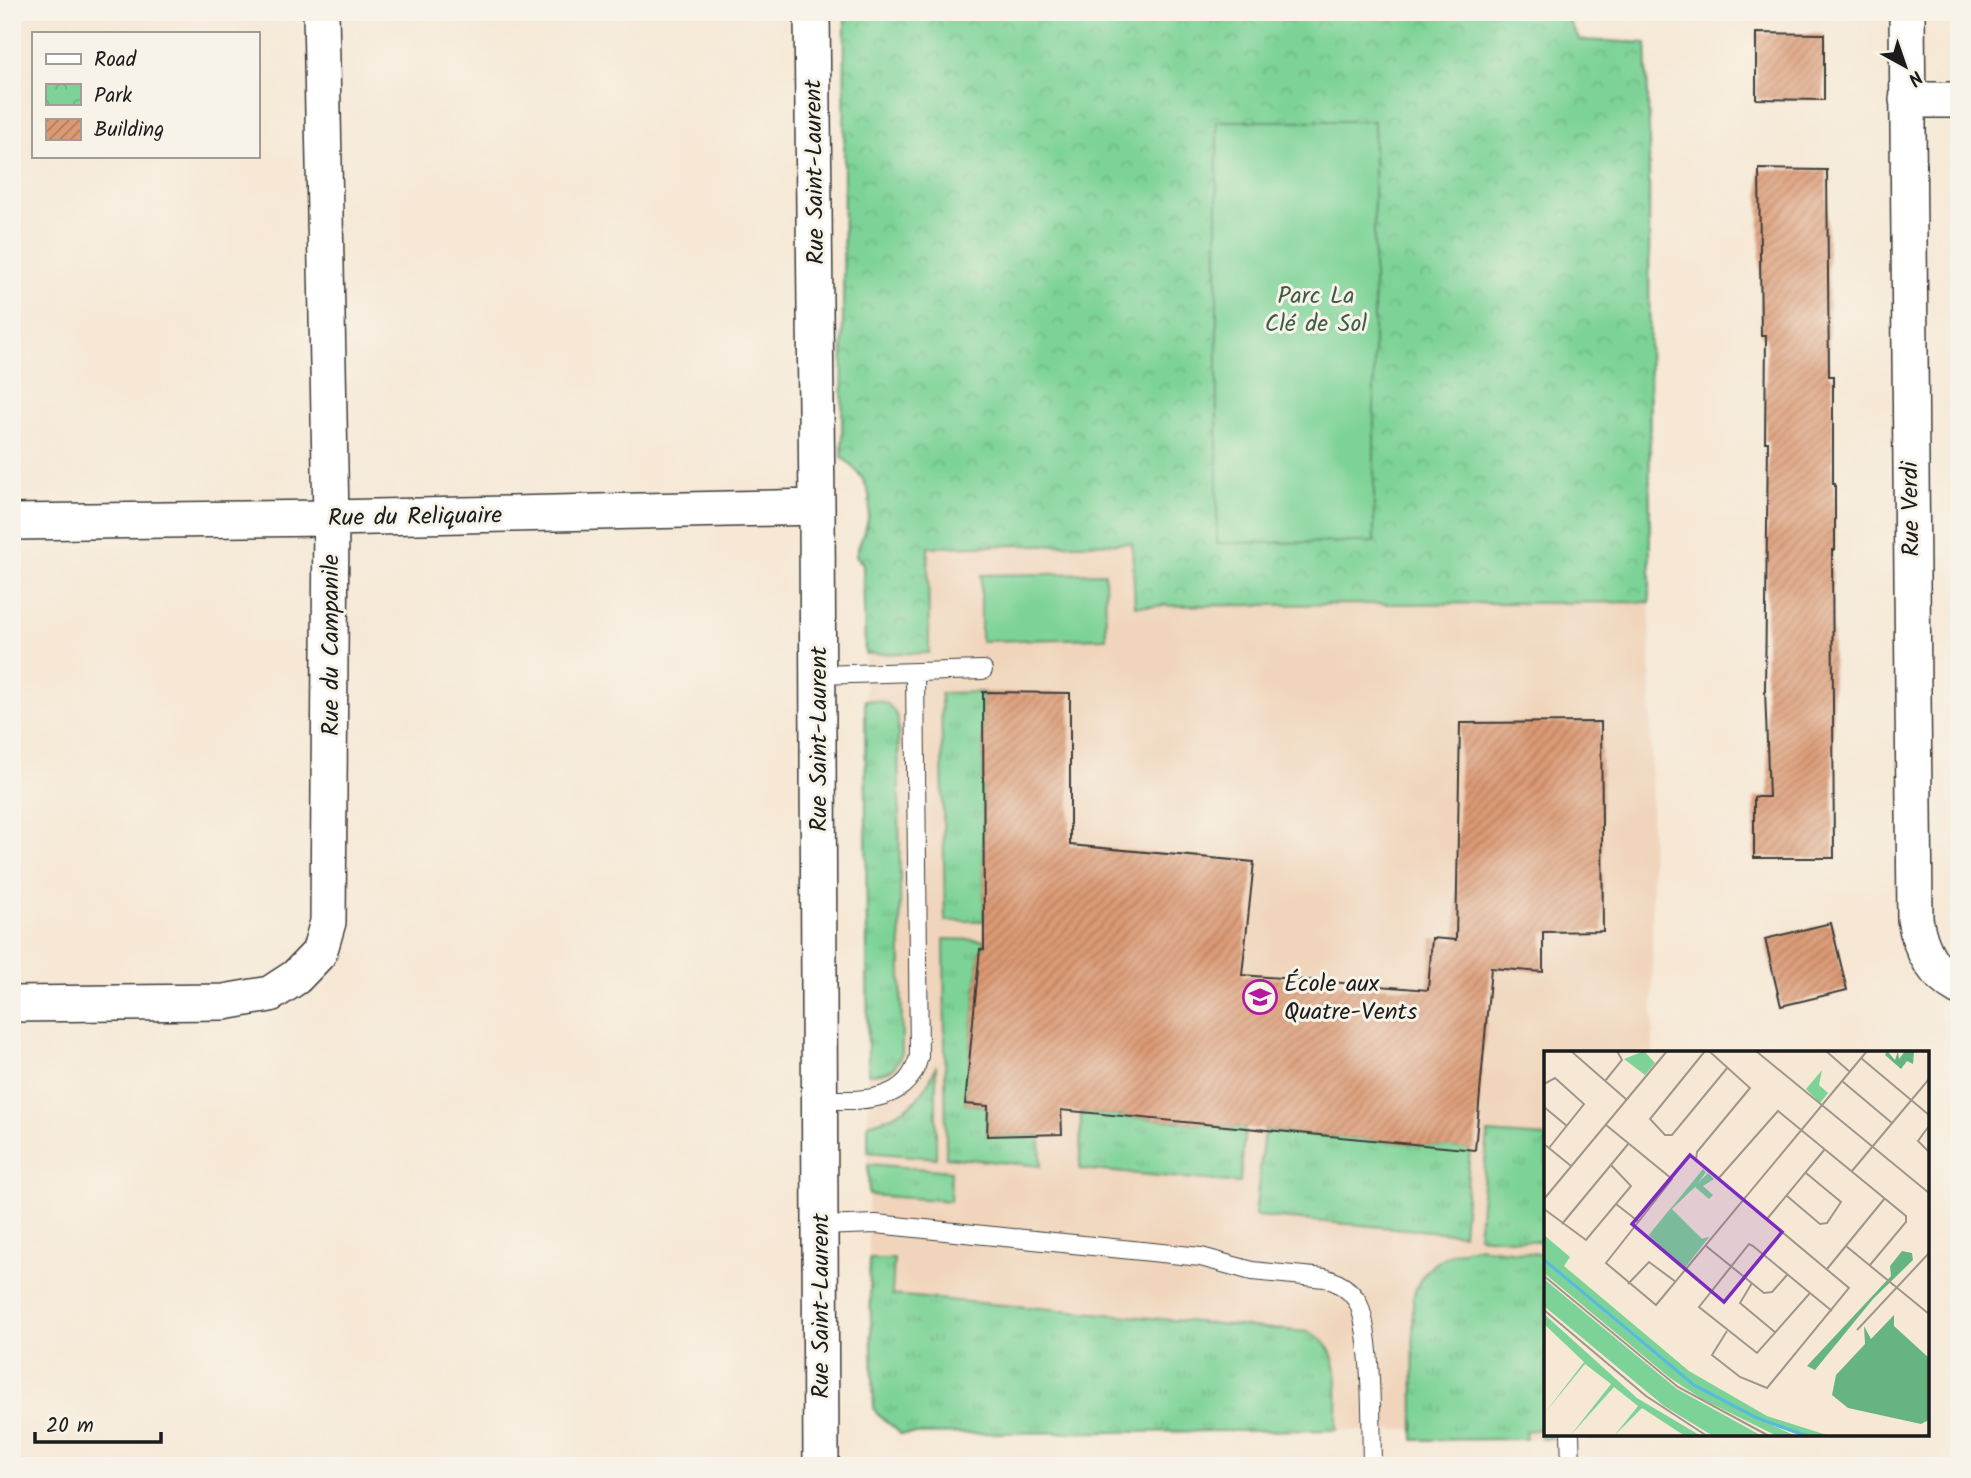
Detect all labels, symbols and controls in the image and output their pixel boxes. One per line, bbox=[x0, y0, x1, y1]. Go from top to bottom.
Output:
legend bbox=[32, 32, 259, 158]
north arrow bbox=[1870, 32, 1940, 102]
text: Road bbox=[94, 44, 137, 77]
text: N bbox=[1900, 62, 1929, 93]
street label: Rue Saint-Laurent bbox=[794, 78, 837, 265]
text: Park bbox=[94, 80, 132, 113]
text: Building bbox=[94, 114, 164, 147]
park label: Parc La Clé de Sol bbox=[1265, 277, 1367, 344]
street label: Rue Verdi bbox=[1891, 460, 1932, 557]
street label: Rue du Reliquaire bbox=[328, 496, 503, 539]
street label: Rue du Campanile bbox=[312, 554, 351, 736]
street label: Rue Saint-Laurent bbox=[800, 646, 839, 832]
place label: École aux Quatre-Vents bbox=[1284, 965, 1417, 1032]
school or university icon: École aux Quatre-Vents bbox=[1241, 978, 1279, 1016]
inset map bbox=[1544, 1051, 1929, 1436]
street label: Rue Saint-Laurent bbox=[802, 1213, 841, 1399]
scale bar bbox=[35, 1401, 161, 1445]
text: 20 m bbox=[46, 1410, 94, 1443]

